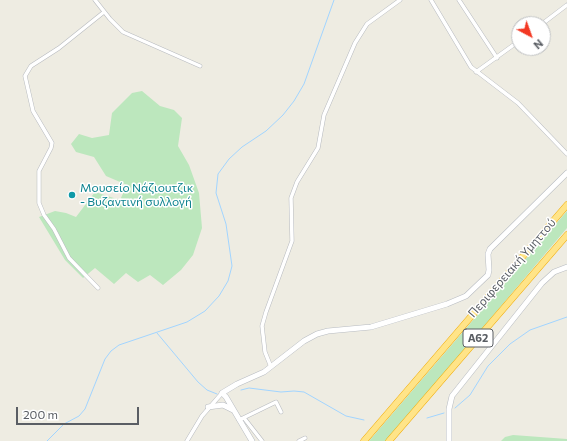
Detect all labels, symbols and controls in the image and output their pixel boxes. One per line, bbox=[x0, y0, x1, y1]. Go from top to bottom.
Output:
north arrow bbox=[511, 16, 551, 56]
text: N bbox=[531, 37, 546, 52]
place label: Μουσείο Νάζιουτζικ - Βυζαντινή συλλογή bbox=[80, 181, 193, 209]
marker: Μουσείο Νάζιουτζικ - Βυζαντινή συλλογή bbox=[67, 190, 77, 200]
street label: Περιφερειακή Υμηττού bbox=[465, 216, 559, 320]
road number: Α62 bbox=[463, 329, 493, 347]
scale bar bbox=[18, 399, 141, 425]
text: 200 m bbox=[23, 407, 58, 421]

